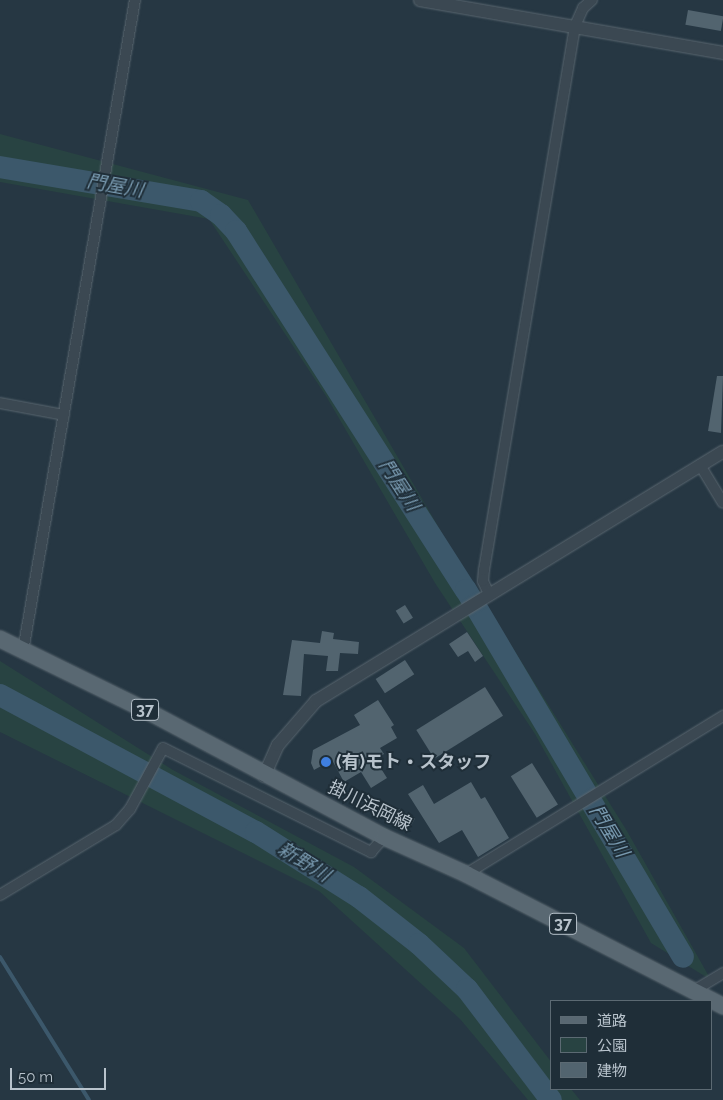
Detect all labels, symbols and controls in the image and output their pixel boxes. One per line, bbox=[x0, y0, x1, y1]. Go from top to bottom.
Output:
water label: 門屋川 bbox=[85, 170, 145, 202]
water label: 門屋川 bbox=[374, 455, 424, 515]
road number: 37 bbox=[130, 696, 160, 724]
place label: (有)モト・スタッフ bbox=[336, 751, 491, 773]
marker: (有)モト・スタッフ bbox=[320, 756, 332, 768]
street label: 掛川浜岡線 bbox=[325, 777, 415, 835]
water label: 門屋川 bbox=[585, 801, 633, 861]
water label: 新野川 bbox=[274, 837, 334, 887]
road number: 37 bbox=[548, 911, 578, 938]
legend bbox=[550, 1000, 713, 1090]
text: 道路 bbox=[597, 1012, 627, 1030]
text: 公園 bbox=[597, 1037, 627, 1055]
scale bar bbox=[12, 1058, 109, 1090]
text: 建物 bbox=[597, 1062, 627, 1080]
text: 50 m bbox=[18, 1068, 53, 1086]

